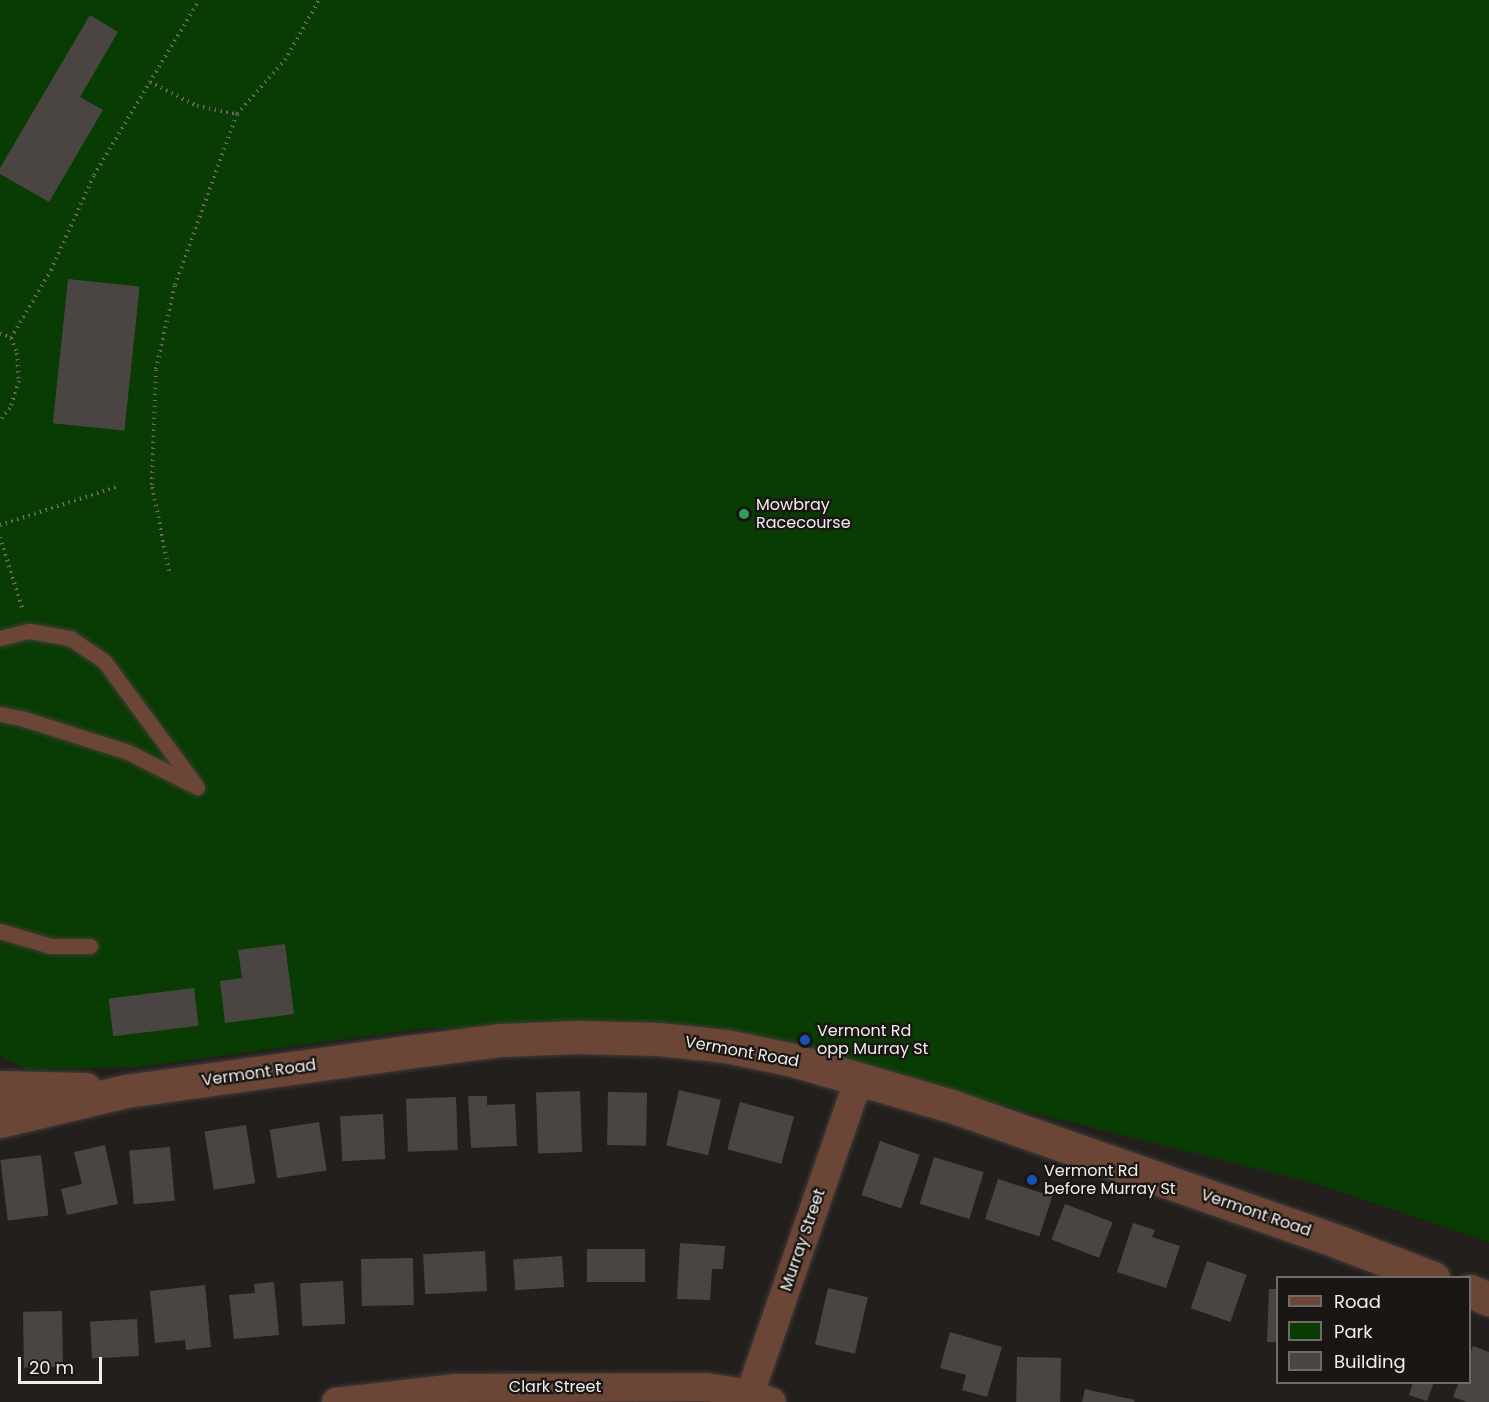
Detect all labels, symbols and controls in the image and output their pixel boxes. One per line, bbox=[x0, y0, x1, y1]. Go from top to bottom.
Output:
place label: Mowbray Racecourse bbox=[756, 495, 851, 533]
marker: Mowbray Racecourse bbox=[737, 507, 751, 521]
place label: Vermont Rd opp Murray St bbox=[817, 1021, 928, 1059]
street label: Vermont Road bbox=[684, 1033, 800, 1071]
marker: Vermont Rd opp Murray St bbox=[798, 1033, 812, 1047]
street label: Vermont Road bbox=[201, 1055, 317, 1091]
place label: Vermont Rd before Murray St bbox=[1044, 1161, 1176, 1199]
marker: Vermont Rd before Murray St bbox=[1025, 1173, 1039, 1187]
street label: Vermont Road bbox=[1198, 1185, 1314, 1241]
street label: Murray Street bbox=[777, 1186, 829, 1294]
legend bbox=[1276, 1276, 1471, 1384]
text: Road bbox=[1334, 1289, 1381, 1314]
text: Park bbox=[1334, 1319, 1373, 1344]
scale bar bbox=[21, 1345, 105, 1383]
text: Building bbox=[1334, 1349, 1406, 1374]
text: 20 m bbox=[29, 1355, 74, 1380]
street label: Clark Street bbox=[509, 1377, 601, 1397]

